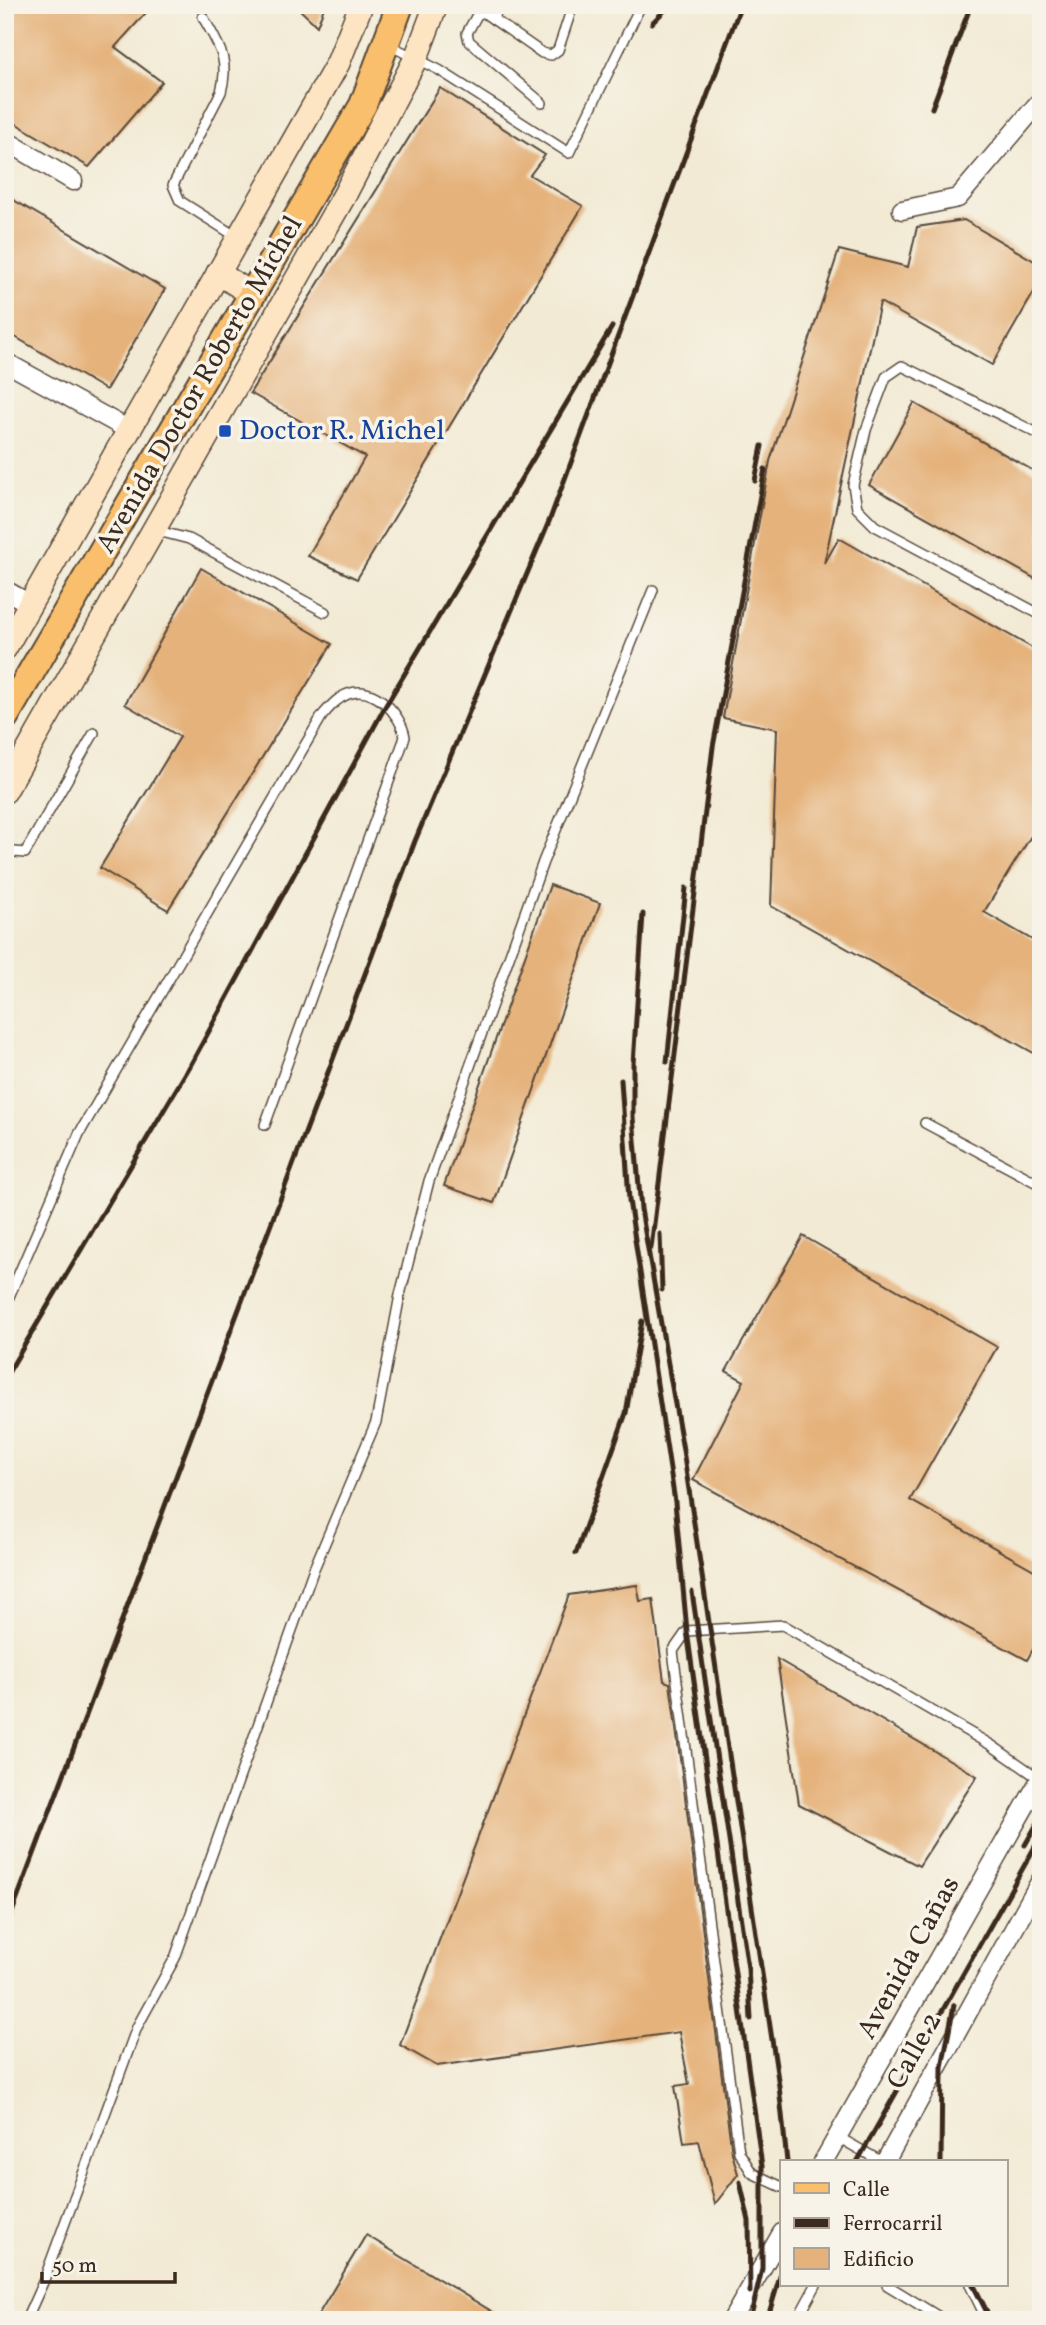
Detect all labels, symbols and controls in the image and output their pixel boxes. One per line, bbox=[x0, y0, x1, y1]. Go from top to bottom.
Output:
street label: Avenida Doctor Roberto Michel bbox=[87, 209, 313, 561]
place label: Doctor R. Michel bbox=[239, 412, 445, 451]
marker: Doctor R. Michel bbox=[217, 423, 233, 439]
street label: Avenida Cañas bbox=[848, 1869, 970, 2047]
street label: Calle 2 bbox=[878, 2005, 952, 2097]
legend bbox=[780, 2160, 1007, 2286]
text: Calle bbox=[843, 2176, 890, 2205]
text: Ferrocarril bbox=[843, 2210, 943, 2239]
scale bar bbox=[42, 2241, 175, 2285]
text: Edificio bbox=[843, 2246, 914, 2275]
text: 50 m bbox=[52, 2252, 97, 2281]

